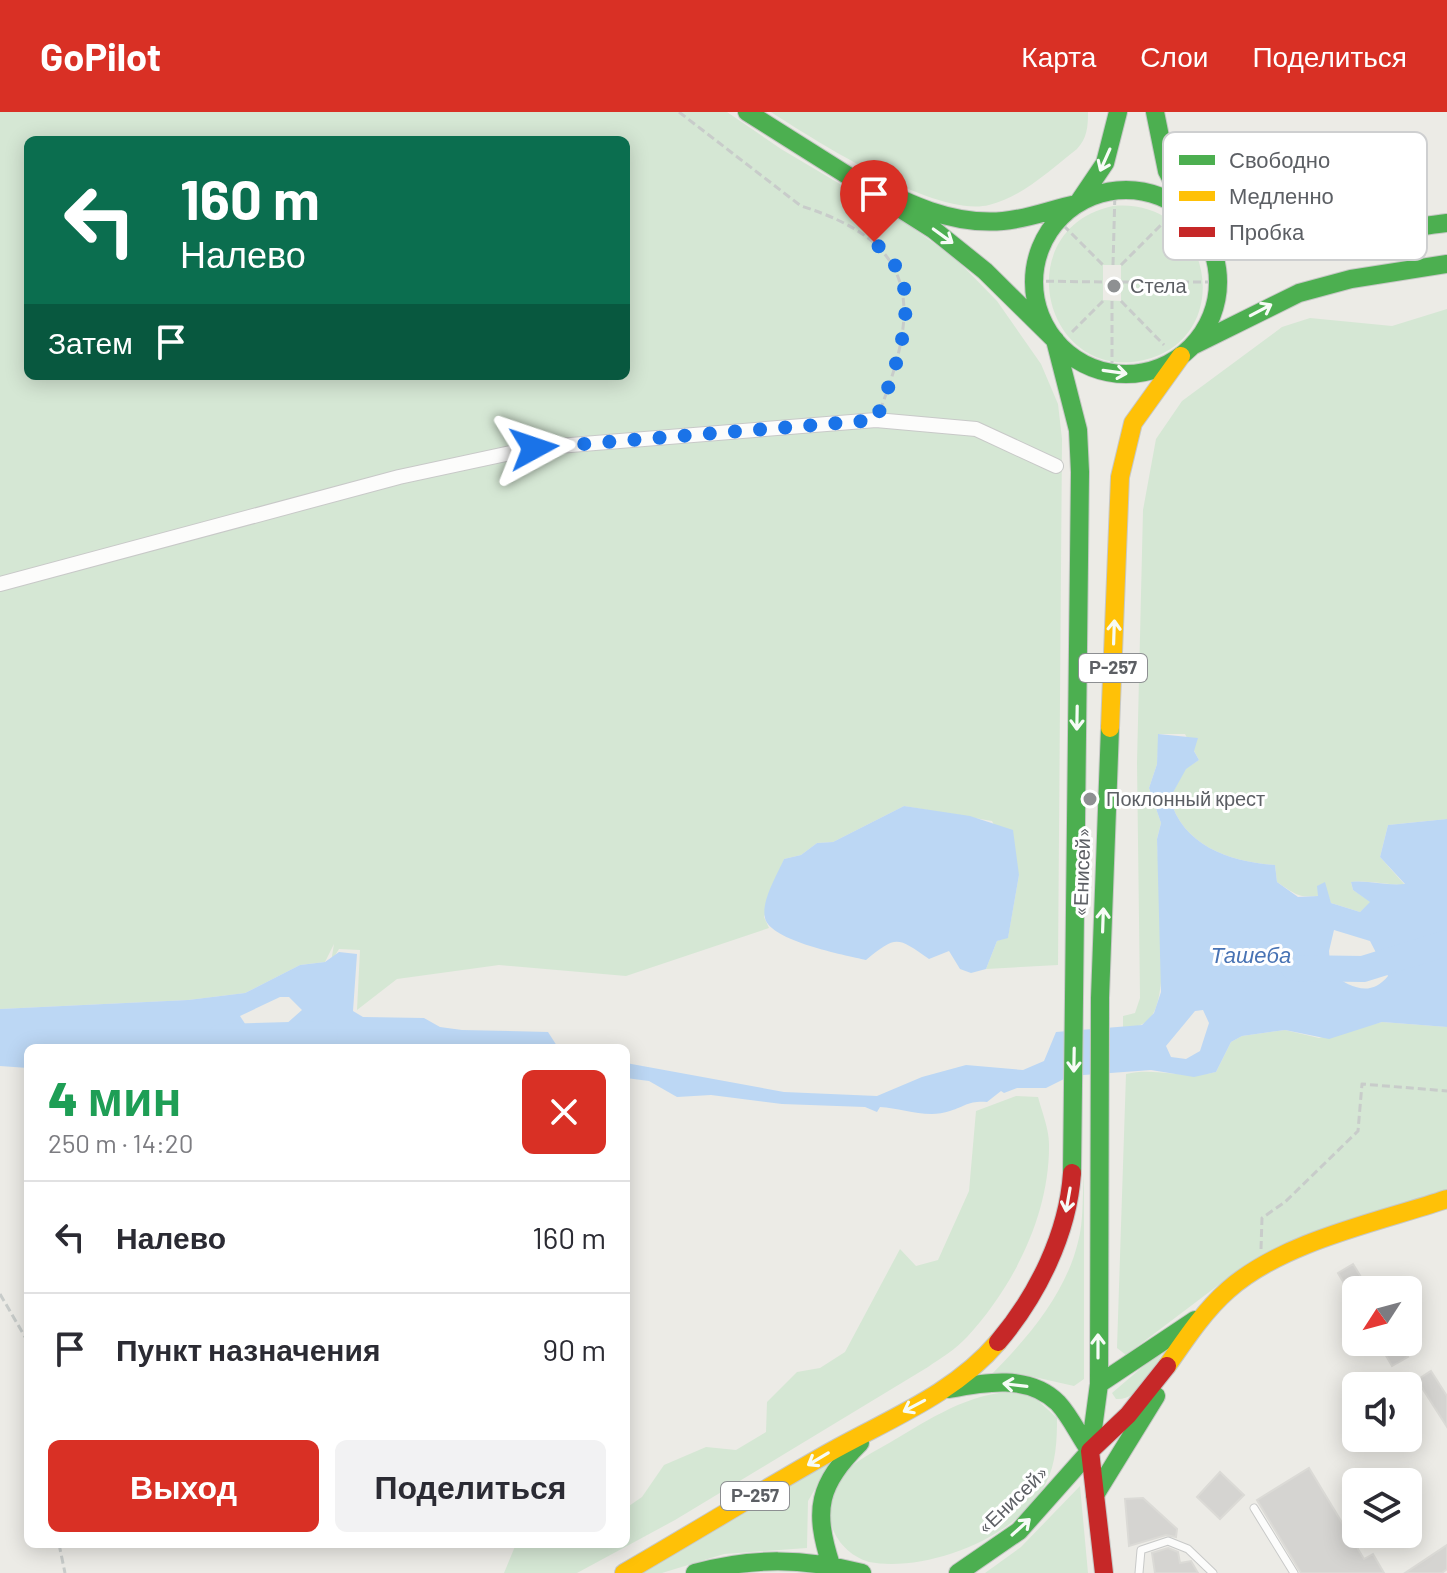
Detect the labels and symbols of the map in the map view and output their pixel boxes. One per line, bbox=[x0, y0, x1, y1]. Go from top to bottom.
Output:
legend bbox=[1163, 132, 1427, 260]
text: Свободно bbox=[1229, 146, 1330, 173]
one-way arrow bbox=[1096, 148, 1111, 172]
pin bbox=[840, 160, 908, 242]
text: Медленно bbox=[1229, 182, 1334, 209]
text: Пробка bbox=[1229, 218, 1305, 245]
one-way arrow bbox=[932, 228, 953, 245]
place label: Стела bbox=[1130, 273, 1188, 297]
marker: Стела bbox=[1105, 277, 1123, 295]
one-way arrow bbox=[1248, 302, 1272, 318]
one-way arrow bbox=[1102, 365, 1127, 380]
position arrow bbox=[492, 406, 576, 490]
one-way arrow bbox=[1106, 619, 1121, 646]
road number: Р-257 bbox=[1079, 654, 1147, 682]
one-way arrow bbox=[1070, 704, 1085, 731]
place label: Поклонный крест bbox=[1106, 786, 1265, 810]
marker: Поклонный крест bbox=[1081, 790, 1099, 808]
street label: «Енисей» bbox=[1067, 827, 1095, 917]
one-way arrow bbox=[1095, 907, 1110, 934]
water label: Ташеба bbox=[1211, 941, 1291, 967]
one-way arrow bbox=[1066, 1046, 1081, 1073]
one-way arrow bbox=[1060, 1187, 1075, 1212]
north arrow bbox=[1342, 1276, 1422, 1356]
one-way arrow bbox=[1090, 1333, 1106, 1360]
one-way arrow bbox=[1002, 1377, 1029, 1392]
one-way arrow bbox=[903, 1398, 927, 1414]
one-way arrow bbox=[807, 1451, 830, 1467]
street label: «Енисей» bbox=[972, 1460, 1053, 1539]
road number: Р-257 bbox=[721, 1482, 789, 1510]
one-way arrow bbox=[1011, 1519, 1031, 1537]

